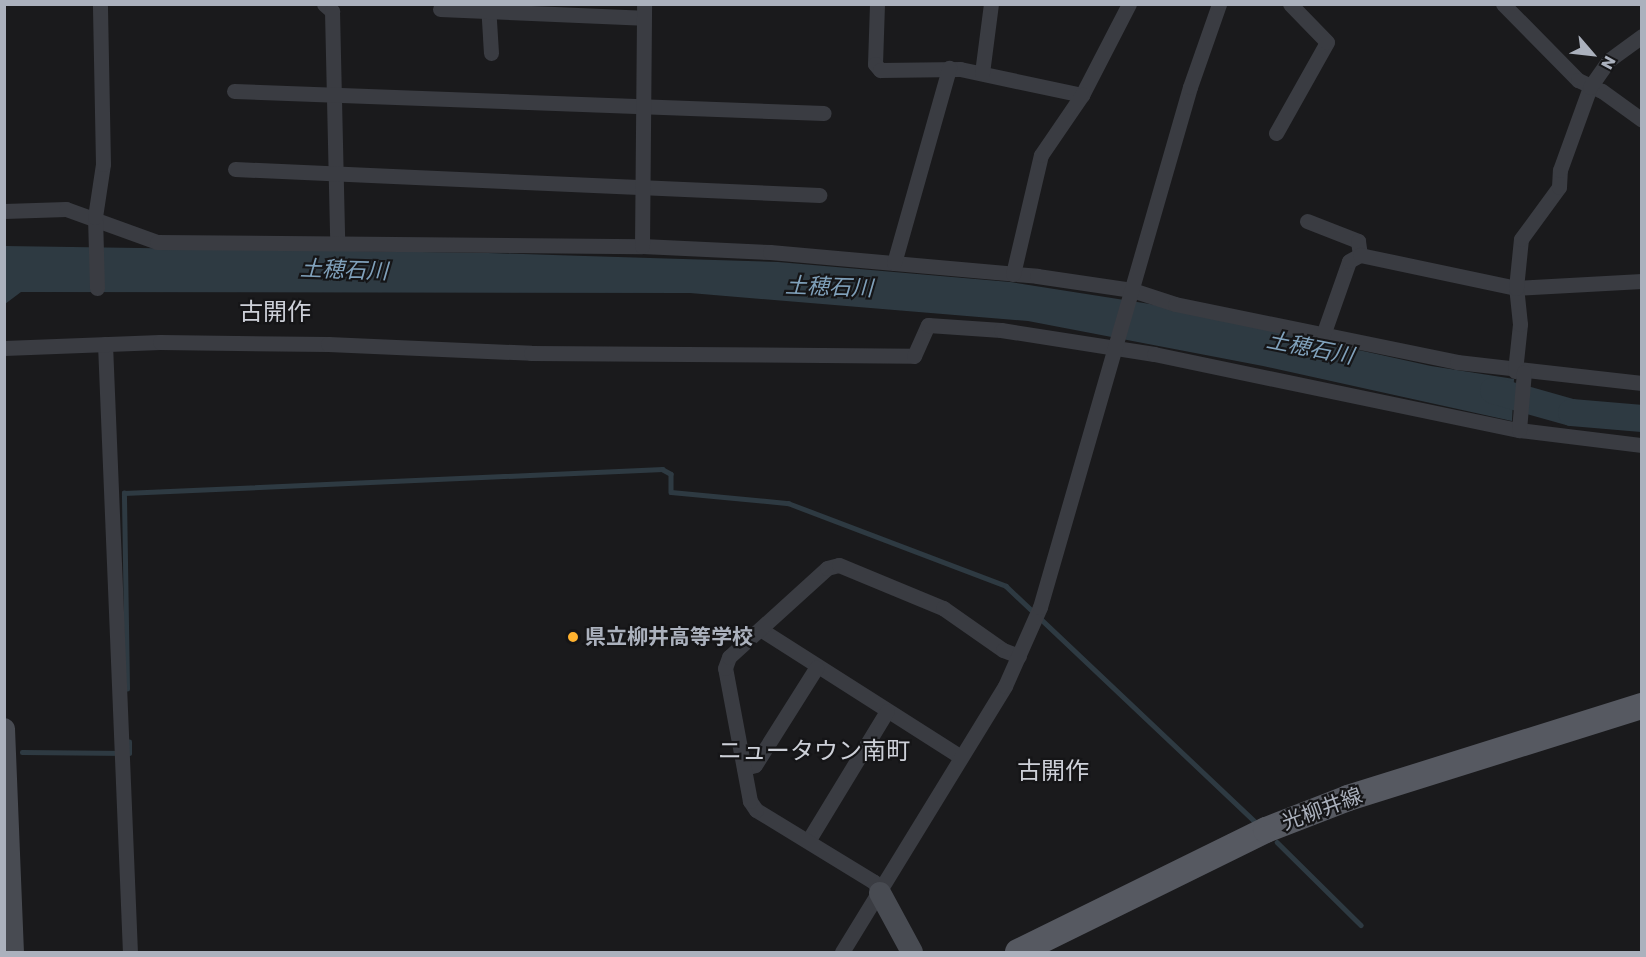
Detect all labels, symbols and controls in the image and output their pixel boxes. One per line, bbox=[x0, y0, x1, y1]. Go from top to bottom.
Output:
north arrow bbox=[1562, 24, 1622, 84]
text: N bbox=[1595, 52, 1621, 73]
water label: 土穂石川 bbox=[300, 255, 388, 285]
water label: 土穂石川 bbox=[785, 272, 873, 302]
district label: 古開作 bbox=[239, 298, 311, 326]
water label: 土穂石川 bbox=[1264, 327, 1356, 369]
place label: 県立柳井高等学校 bbox=[585, 624, 753, 650]
marker: 県立柳井高等学校 bbox=[566, 630, 580, 644]
district label: ニュータウン南町 bbox=[718, 737, 910, 765]
district label: 古開作 bbox=[1017, 757, 1089, 785]
street label: 光柳井線 bbox=[1278, 783, 1366, 835]

